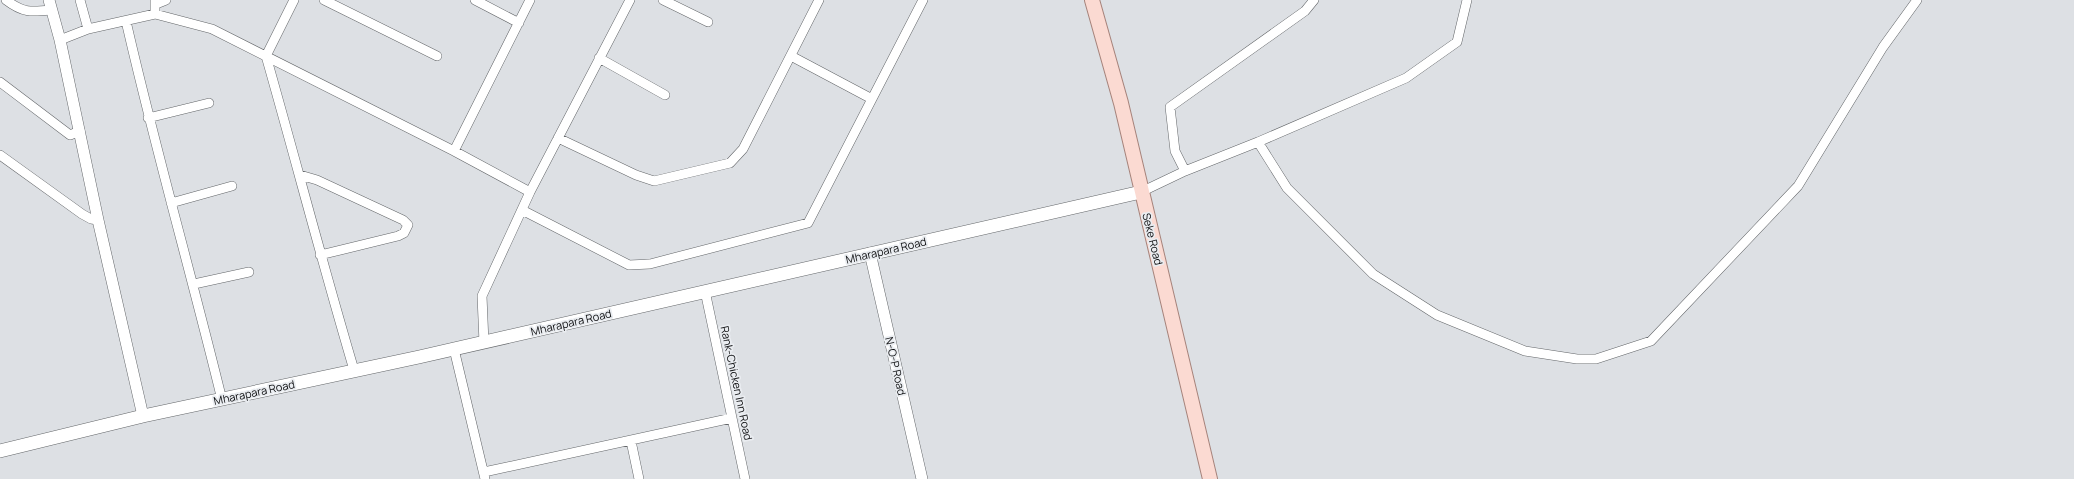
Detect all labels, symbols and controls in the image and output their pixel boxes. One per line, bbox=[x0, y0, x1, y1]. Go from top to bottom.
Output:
street label: Seke Road bbox=[1139, 211, 1167, 267]
street label: Mharapara Road bbox=[844, 233, 928, 267]
street label: Mharapara Road bbox=[529, 305, 613, 339]
street label: Rank-Chicken Inn Road bbox=[718, 324, 756, 442]
street label: N-O-P Road bbox=[882, 335, 910, 397]
street label: Mharapara Road bbox=[212, 376, 296, 408]

